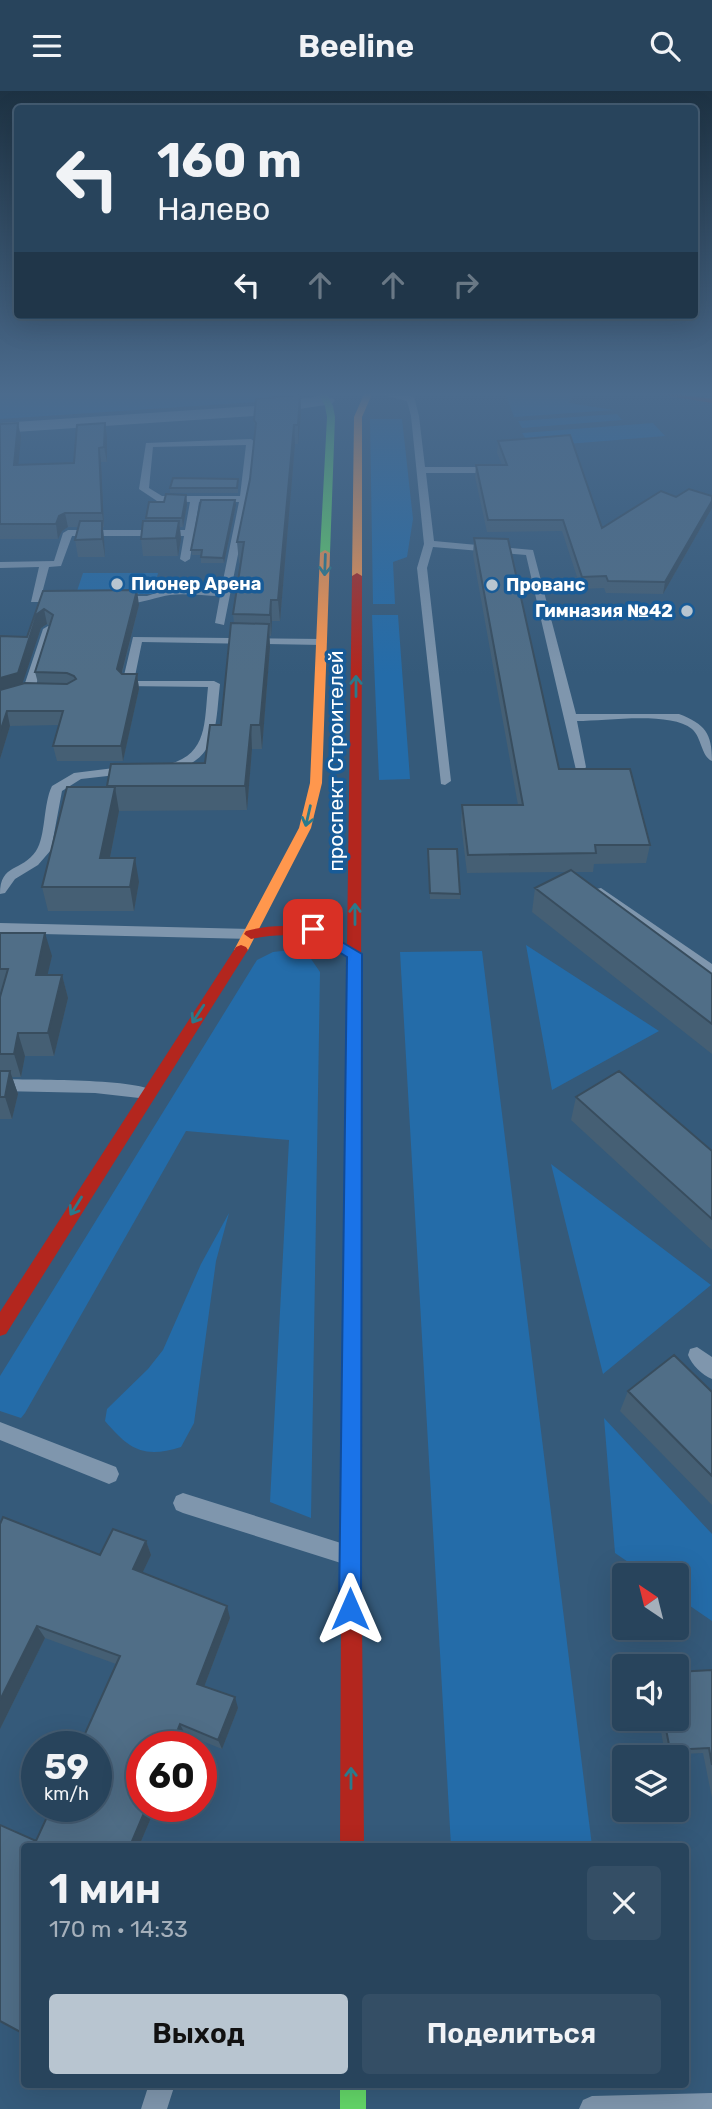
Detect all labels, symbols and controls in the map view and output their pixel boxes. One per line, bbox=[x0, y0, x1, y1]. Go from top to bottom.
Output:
icon: menu bbox=[28, 27, 66, 65]
text: Beeline bbox=[298, 27, 414, 65]
icon: search bbox=[646, 27, 684, 65]
text: 160 m bbox=[157, 131, 302, 189]
icon: left bbox=[42, 133, 133, 224]
text: Налево bbox=[157, 190, 270, 228]
icon: left bbox=[228, 266, 266, 304]
icon: ahead bbox=[301, 266, 339, 304]
icon: ahead bbox=[374, 266, 412, 304]
icon: right bbox=[447, 266, 485, 304]
one-way arrow bbox=[319, 553, 332, 576]
place label: Пионер Арена bbox=[131, 573, 261, 595]
place label: Прованс bbox=[506, 574, 586, 596]
marker: Пионер Арена bbox=[109, 576, 125, 592]
marker: Прованс bbox=[484, 577, 500, 593]
place label: Гимназия №42 bbox=[535, 600, 673, 622]
marker: Гимназия №42 bbox=[679, 603, 695, 619]
street label: проспект Строителей bbox=[323, 650, 348, 872]
one-way arrow bbox=[350, 675, 363, 698]
one-way arrow bbox=[301, 804, 314, 827]
pin bbox=[283, 899, 343, 959]
one-way arrow bbox=[348, 902, 362, 925]
icon: arrive bbox=[294, 910, 332, 948]
one-way arrow bbox=[191, 1004, 206, 1023]
one-way arrow bbox=[69, 1196, 84, 1215]
north arrow bbox=[612, 1563, 690, 1640]
map controls bbox=[612, 1563, 689, 1822]
position arrow bbox=[313, 1572, 387, 1646]
button: sound bbox=[612, 1654, 689, 1731]
speed limit sign: 60 bbox=[126, 1731, 217, 1822]
button: layers bbox=[612, 1745, 689, 1822]
text: 59 bbox=[44, 1746, 89, 1788]
one-way arrow bbox=[344, 1767, 358, 1790]
text: km/h bbox=[44, 1783, 89, 1805]
text: 1 мин bbox=[49, 1864, 161, 1914]
button: close bbox=[587, 1866, 661, 1940]
text: 170 m · 14:33 bbox=[49, 1915, 188, 1943]
button: Выход bbox=[49, 1994, 348, 2074]
button: Поделиться bbox=[362, 1994, 661, 2074]

